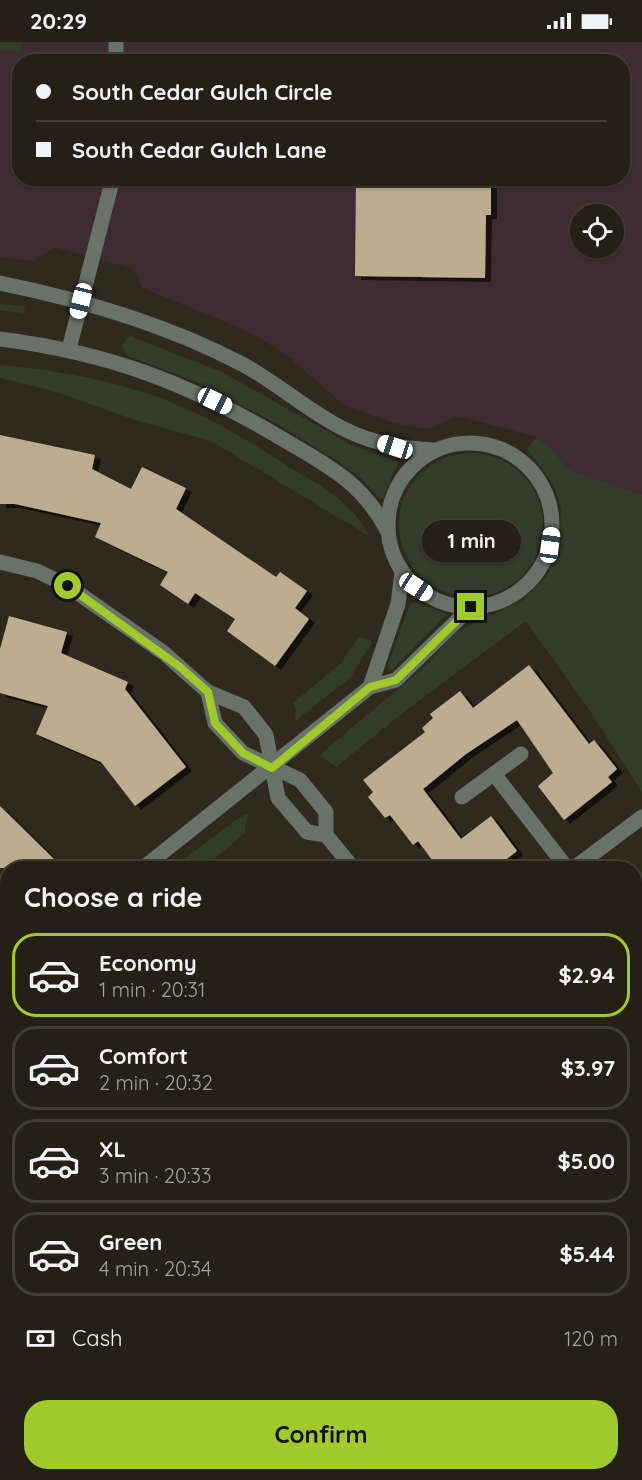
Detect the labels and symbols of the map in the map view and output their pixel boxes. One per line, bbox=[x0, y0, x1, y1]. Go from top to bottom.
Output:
car bbox=[68, 281, 94, 321]
car bbox=[195, 385, 235, 417]
car bbox=[375, 433, 415, 461]
callout: 1 min bbox=[422, 520, 520, 562]
car bbox=[539, 526, 561, 564]
car bbox=[396, 570, 436, 604]
route start bbox=[54, 572, 81, 599]
route end bbox=[457, 593, 484, 620]

